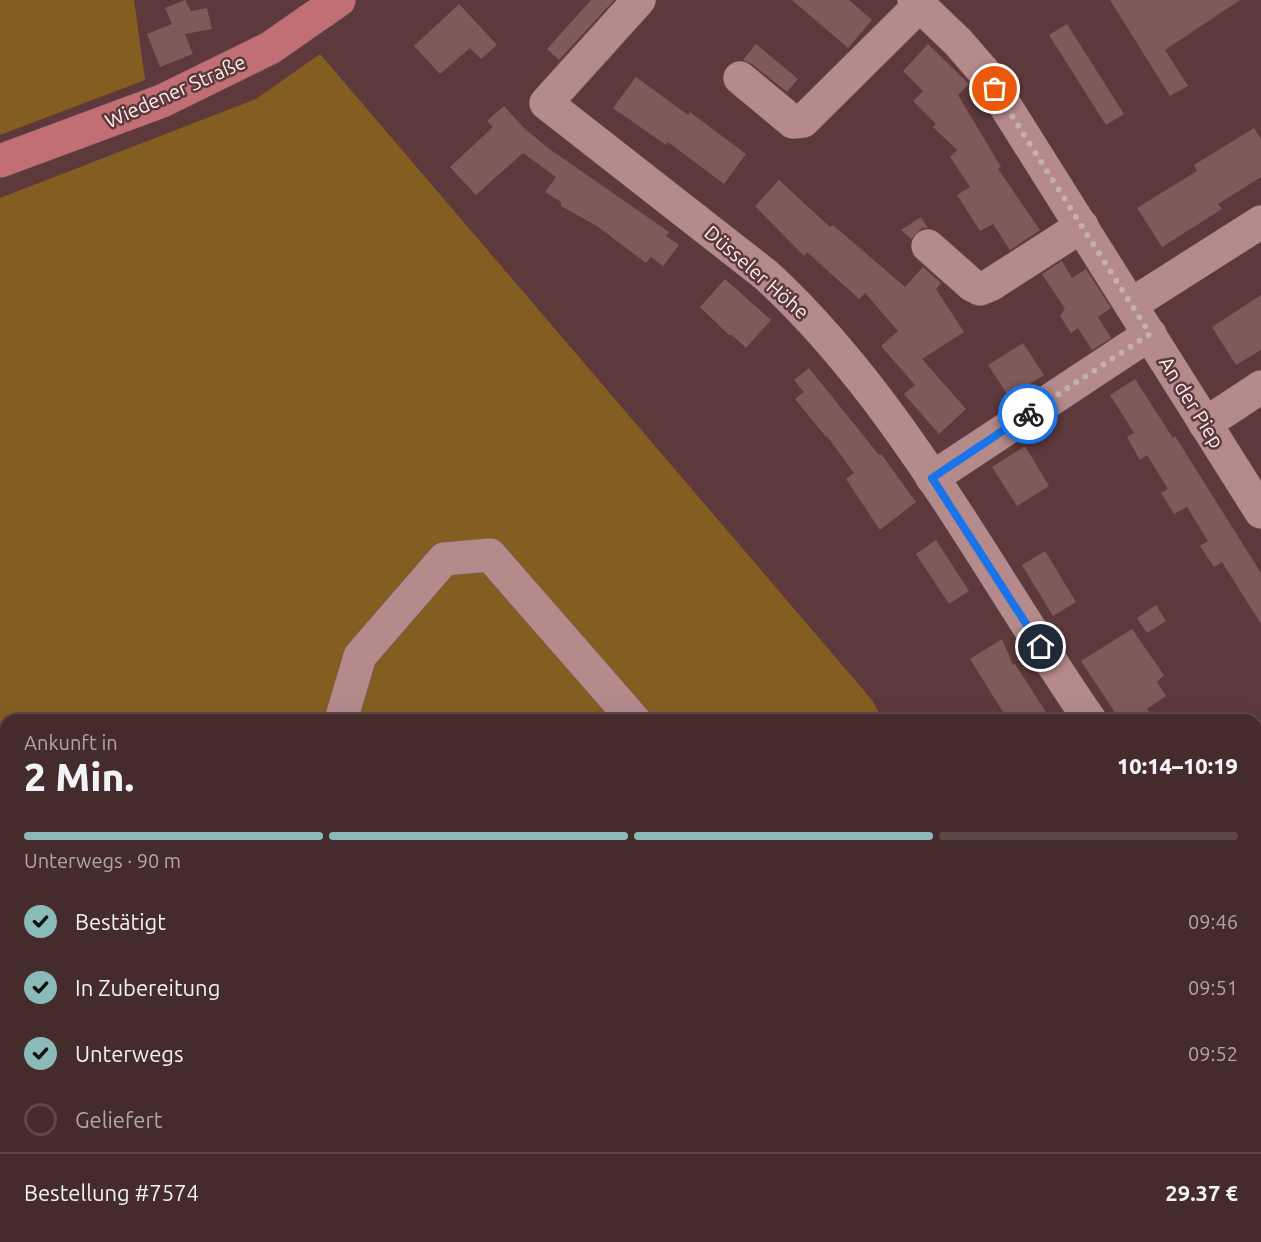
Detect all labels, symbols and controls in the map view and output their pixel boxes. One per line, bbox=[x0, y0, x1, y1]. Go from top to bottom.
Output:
street label: Wiedener Straße bbox=[101, 50, 249, 132]
pin bbox=[969, 63, 1020, 114]
icon: bag bbox=[978, 72, 1011, 105]
street label: Düsseler Höhe bbox=[700, 221, 814, 323]
street label: An der Piep bbox=[1155, 352, 1229, 452]
courier bbox=[998, 384, 1058, 444]
icon: bike bbox=[1012, 398, 1045, 431]
pin bbox=[1015, 621, 1066, 672]
icon: home bbox=[1024, 630, 1057, 663]
text: Ankunft in bbox=[24, 731, 118, 754]
text: 10:14–10:19 bbox=[1117, 753, 1238, 778]
text: 2 Min. bbox=[24, 755, 134, 798]
text: Unterwegs · 90 m bbox=[24, 849, 181, 872]
icon: check bbox=[24, 905, 57, 938]
text: Bestätigt bbox=[75, 909, 166, 934]
text: 09:46 bbox=[1188, 910, 1238, 933]
icon: check bbox=[24, 971, 57, 1004]
text: In Zubereitung bbox=[75, 975, 220, 1000]
text: 09:51 bbox=[1188, 976, 1238, 999]
icon: check bbox=[24, 1037, 57, 1070]
text: Unterwegs bbox=[75, 1041, 184, 1066]
text: 09:52 bbox=[1188, 1042, 1238, 1065]
text: Geliefert bbox=[75, 1107, 162, 1132]
text: Bestellung #7574 bbox=[24, 1180, 199, 1205]
text: 29.37 € bbox=[1165, 1180, 1238, 1205]

